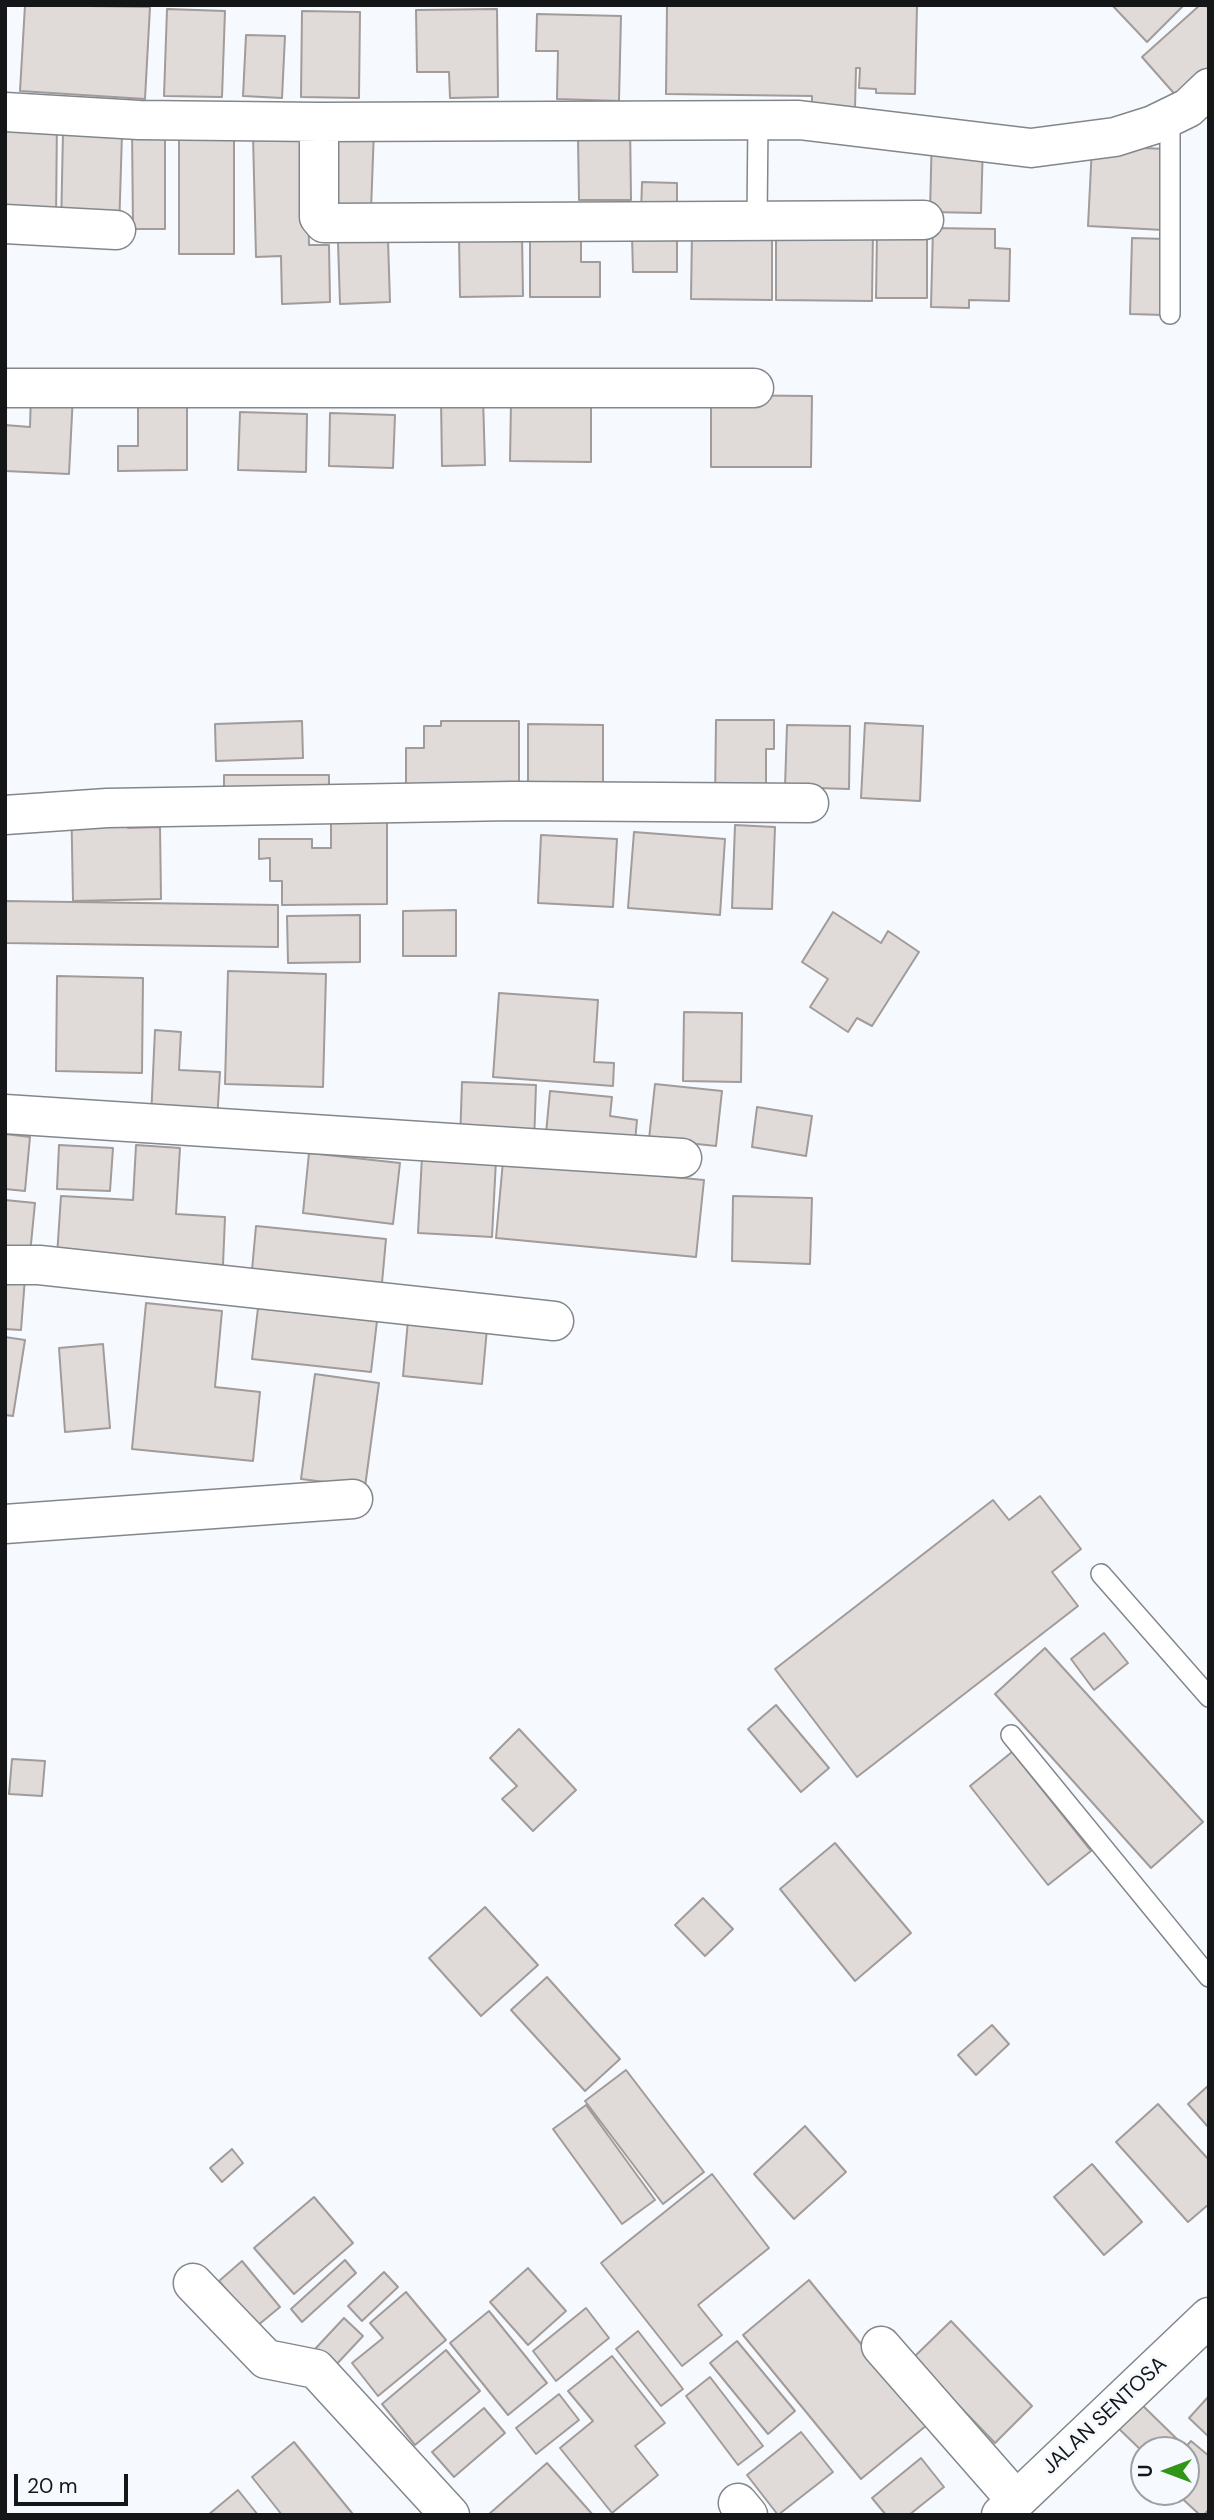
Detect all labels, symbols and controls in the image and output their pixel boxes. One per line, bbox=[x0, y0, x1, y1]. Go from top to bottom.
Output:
street label: JALAN SENTOSA bbox=[1038, 2352, 1172, 2480]
north arrow bbox=[1130, 2436, 1200, 2506]
scale bar bbox=[18, 2460, 131, 2504]
text: U bbox=[1133, 2465, 1158, 2478]
text: 20 m bbox=[27, 2472, 78, 2500]

